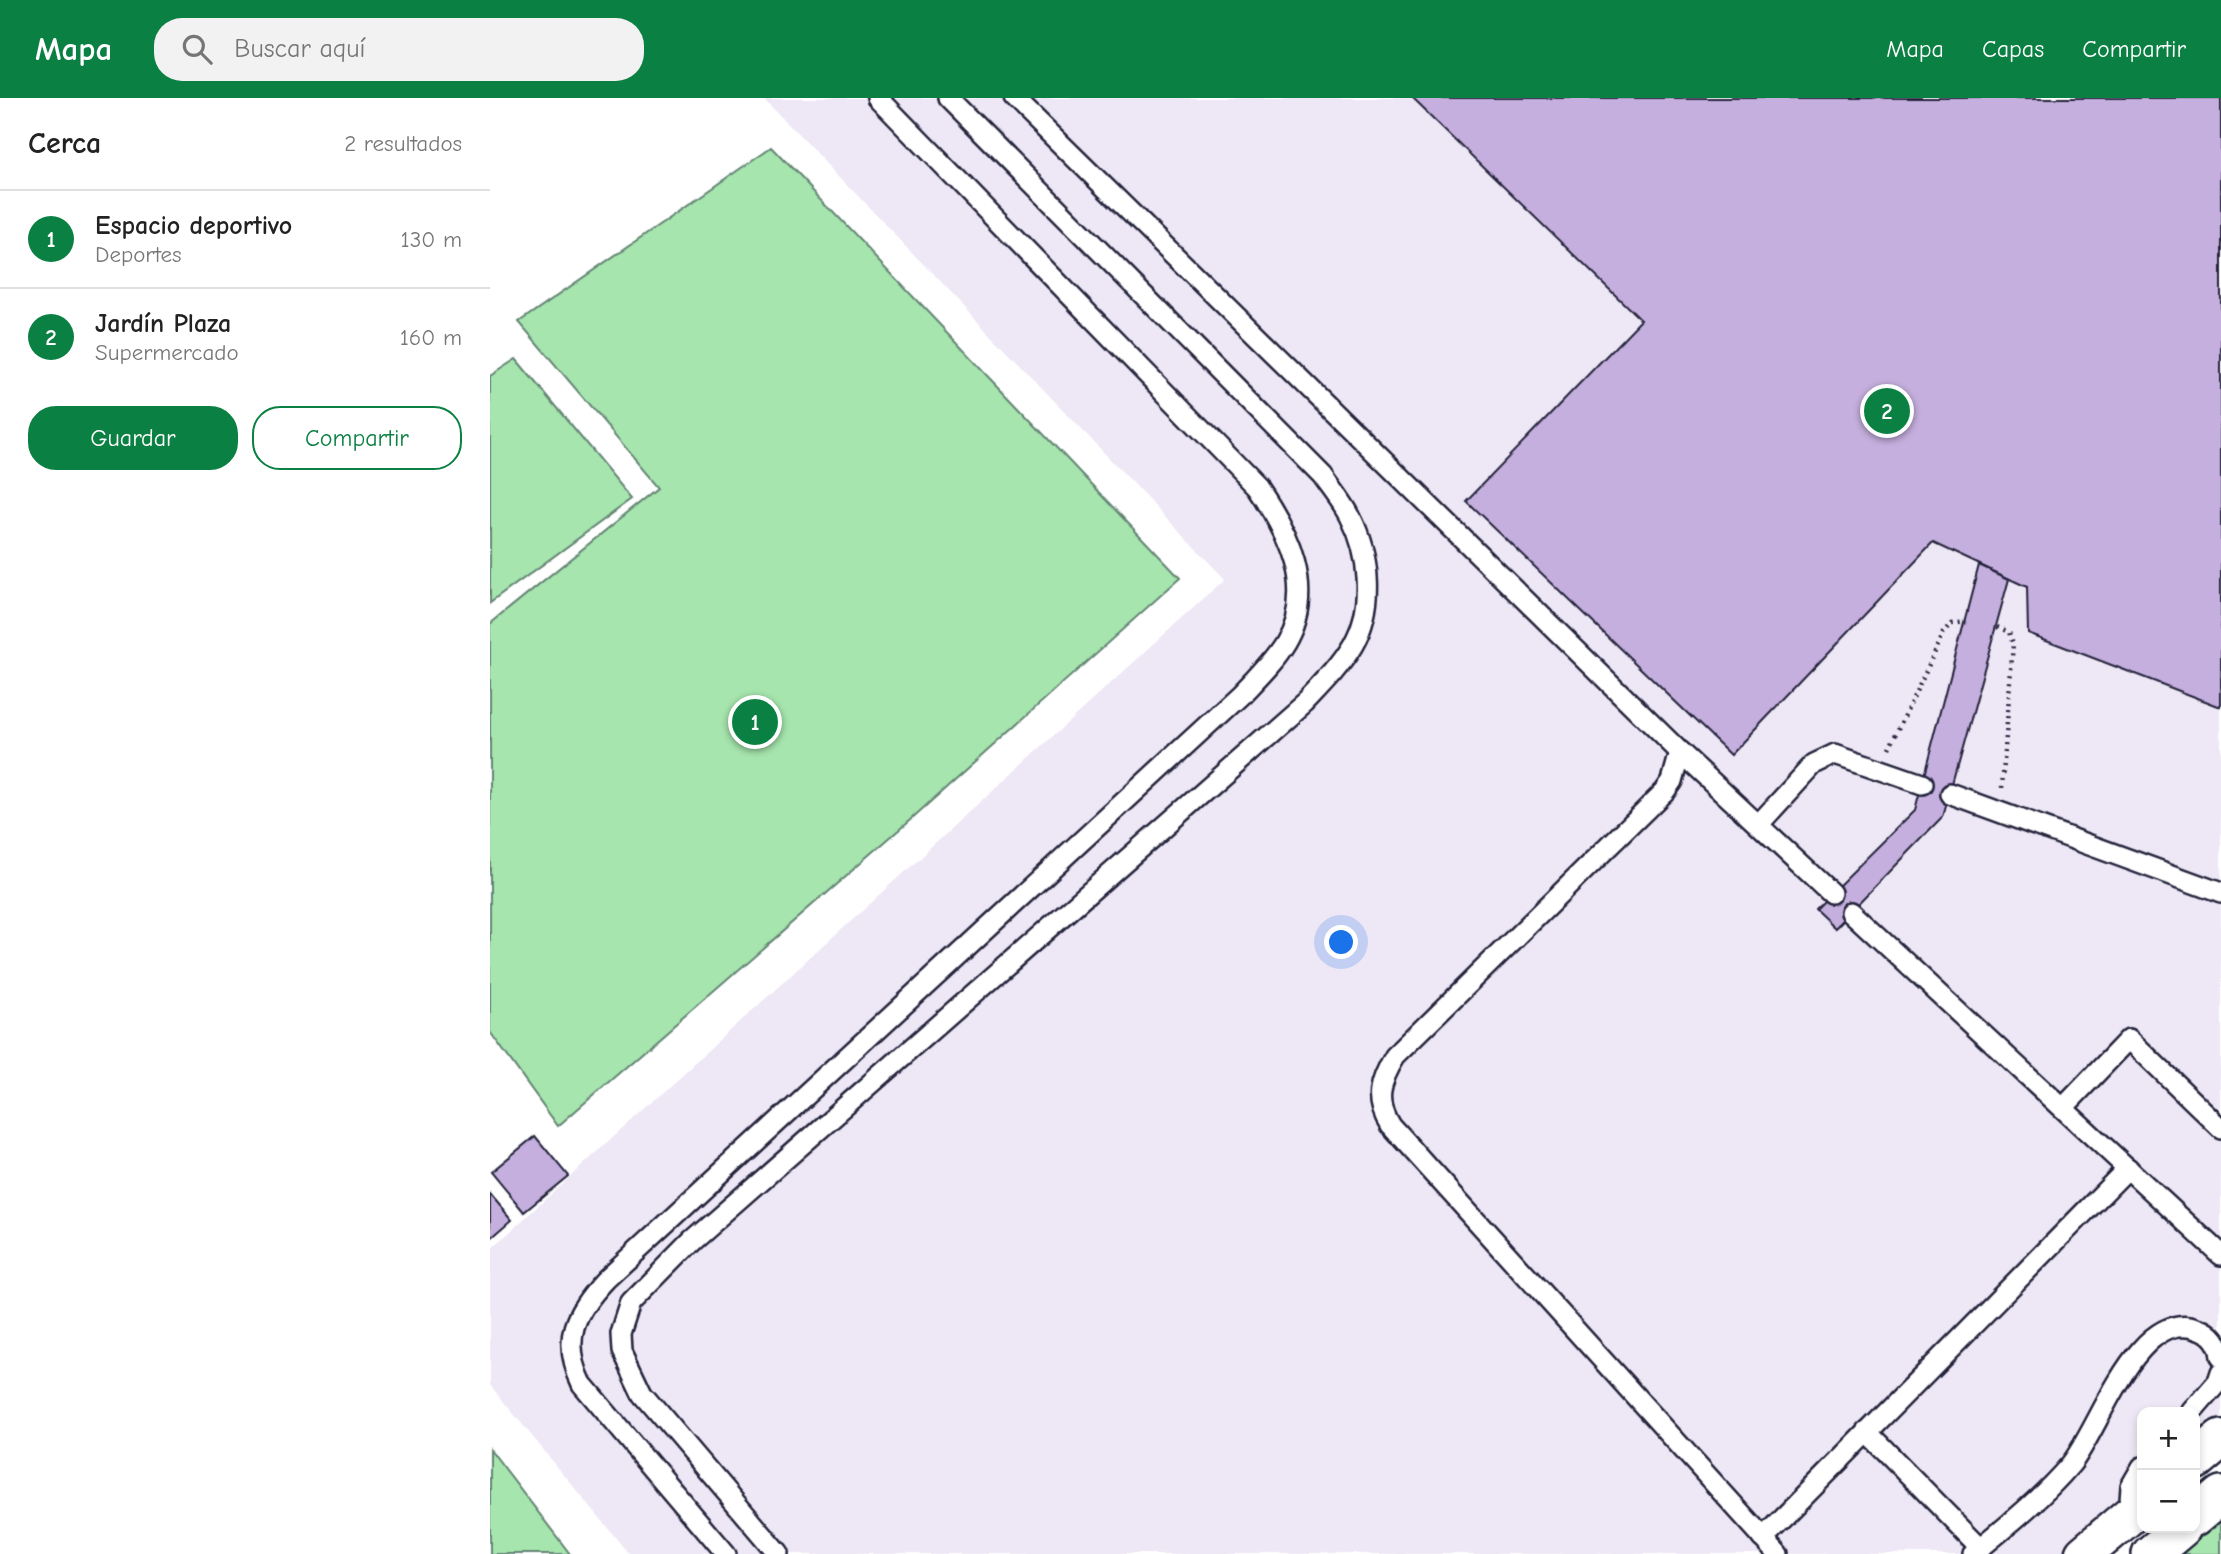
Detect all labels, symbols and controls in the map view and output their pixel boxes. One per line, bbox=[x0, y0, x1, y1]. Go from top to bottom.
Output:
search box bbox=[154, 18, 644, 81]
text: Mapa bbox=[35, 30, 112, 68]
icon: search bbox=[178, 30, 216, 68]
text: Buscar aquí bbox=[234, 34, 365, 64]
text: Mapa bbox=[1886, 35, 1944, 63]
text: Capas bbox=[1982, 35, 2044, 63]
text: Compartir bbox=[2082, 35, 2186, 63]
text: Cerca bbox=[28, 126, 101, 161]
text: 2 resultados bbox=[344, 130, 462, 157]
text: Espacio deportivo bbox=[95, 211, 292, 241]
text: 1 bbox=[46, 226, 56, 253]
text: 130 m bbox=[401, 226, 462, 253]
text: Deportes bbox=[95, 241, 182, 268]
text: Jardín Plaza bbox=[95, 309, 231, 339]
text: 2 bbox=[45, 324, 57, 351]
text: 160 m bbox=[400, 324, 462, 351]
text: Supermercado bbox=[95, 339, 239, 366]
pin: 2 bbox=[1864, 385, 1910, 437]
button: Guardar bbox=[28, 406, 238, 470]
button: Compartir bbox=[252, 406, 462, 470]
pin: 1 bbox=[732, 696, 778, 748]
your location bbox=[1324, 925, 1358, 959]
map controls bbox=[2137, 1407, 2200, 1533]
button: + bbox=[2137, 1407, 2200, 1470]
button: − bbox=[2137, 1470, 2200, 1533]

